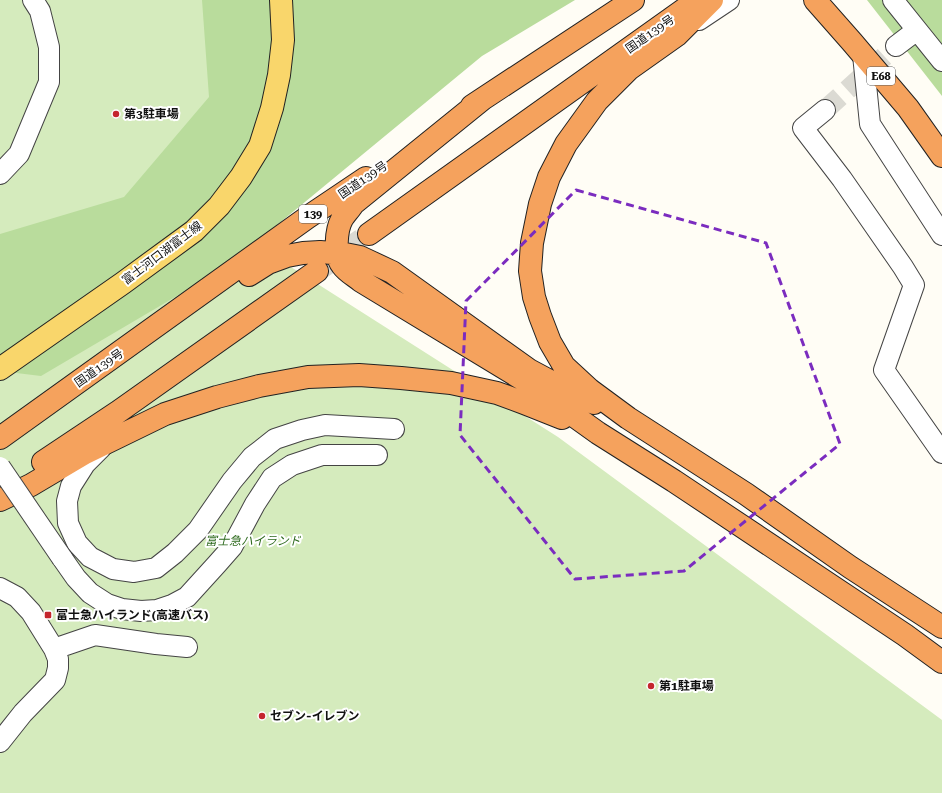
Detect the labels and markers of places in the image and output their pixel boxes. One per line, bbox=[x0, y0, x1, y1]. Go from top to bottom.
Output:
place label: 第3駐車場 bbox=[124, 107, 179, 121]
marker: 第3駐車場 bbox=[111, 109, 121, 119]
place label: 富士急ハイランド(高速バス) bbox=[56, 608, 208, 622]
marker: 富士急ハイランド(高速バス) bbox=[43, 610, 53, 620]
place label: 第1駐車場 bbox=[659, 679, 714, 693]
marker: 第1駐車場 bbox=[646, 681, 656, 691]
place label: セブン-イレブン bbox=[270, 709, 360, 723]
marker: セブン-イレブン bbox=[257, 711, 267, 721]

